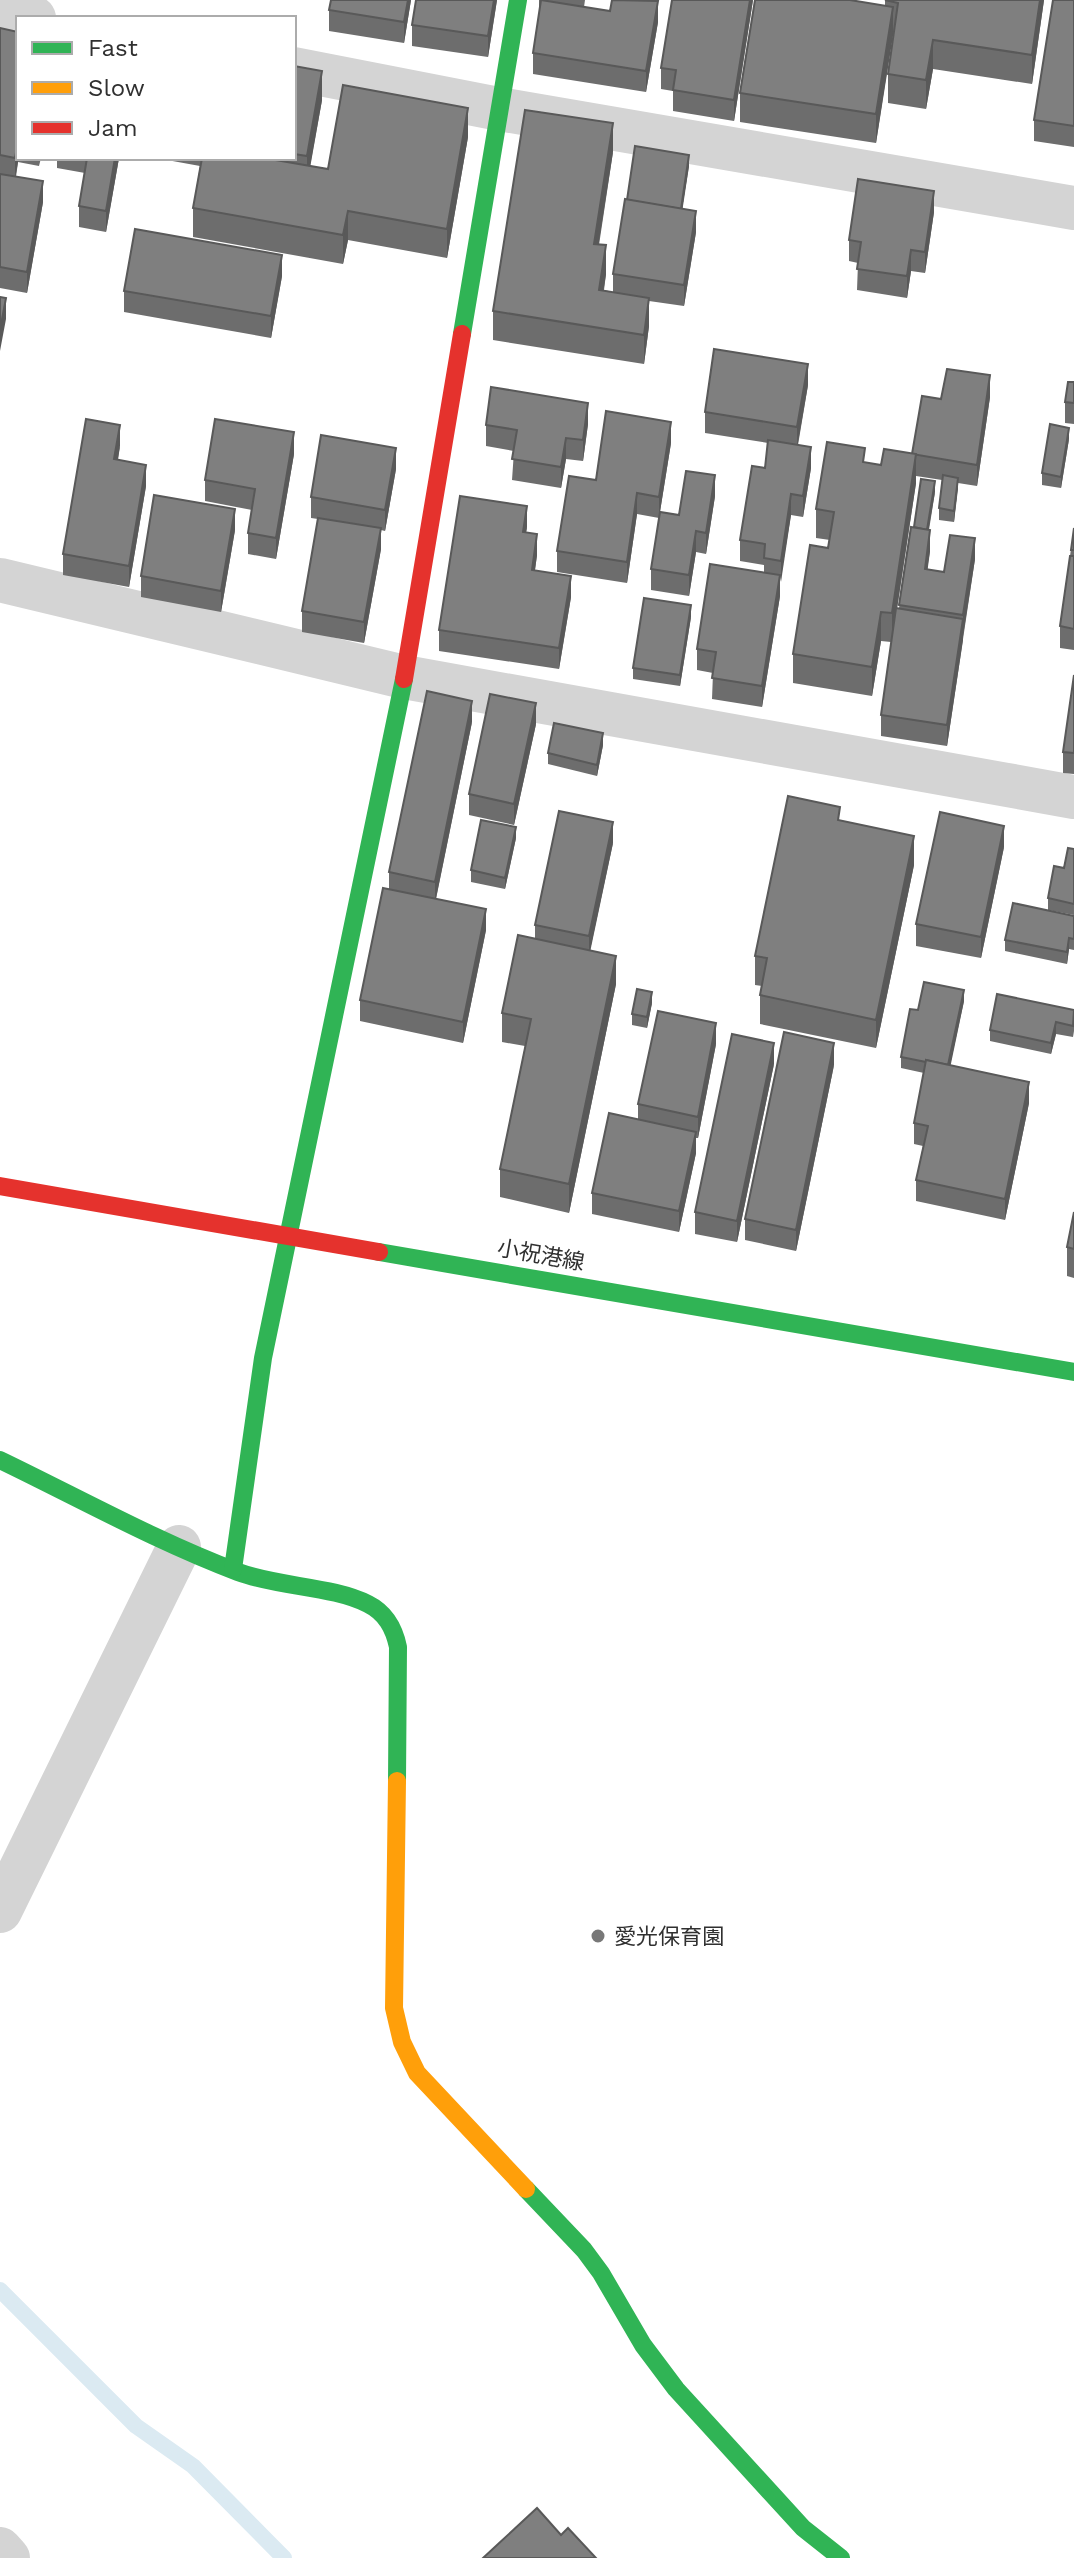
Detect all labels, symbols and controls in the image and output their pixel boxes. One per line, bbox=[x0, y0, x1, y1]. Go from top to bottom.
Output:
legend bbox=[16, 16, 296, 160]
text: Fast bbox=[88, 34, 138, 62]
text: Slow bbox=[88, 74, 145, 102]
text: Jam bbox=[88, 114, 138, 142]
street label: 小祝港線 bbox=[495, 1235, 587, 1275]
place label: 愛光保育園 bbox=[614, 1924, 724, 1949]
marker: 愛光保育園 bbox=[589, 1927, 607, 1945]

